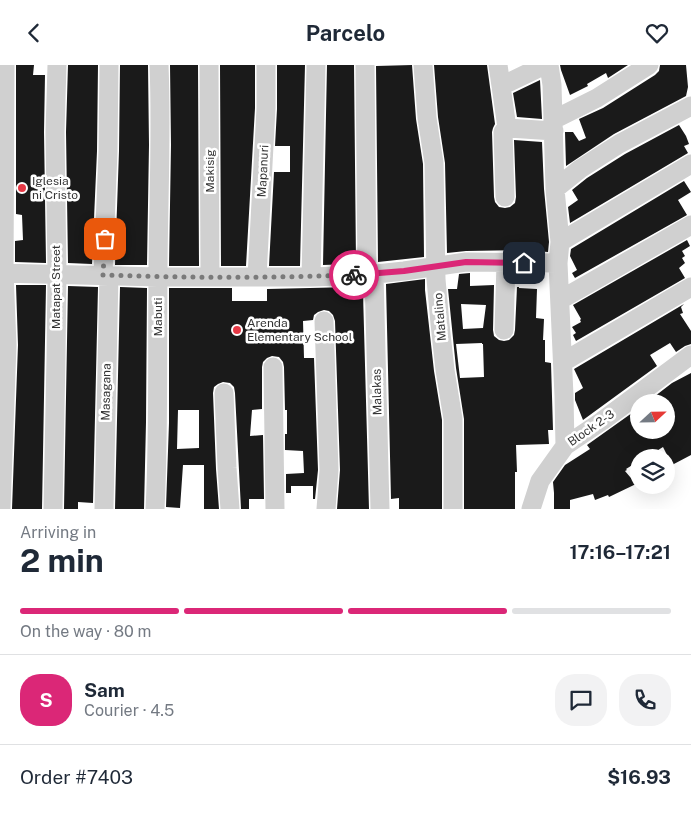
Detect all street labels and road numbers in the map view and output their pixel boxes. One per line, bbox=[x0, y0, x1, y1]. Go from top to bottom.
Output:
street label: Mapanuri bbox=[255, 144, 271, 198]
street label: Makisig bbox=[203, 149, 217, 193]
street label: Matapat Street bbox=[49, 245, 63, 329]
street label: Matalino bbox=[431, 292, 449, 342]
street label: Mabuti bbox=[151, 297, 165, 336]
street label: Masagana bbox=[99, 363, 113, 421]
street label: Malakas bbox=[370, 369, 384, 415]
street label: Block 2-3 bbox=[565, 407, 617, 449]

